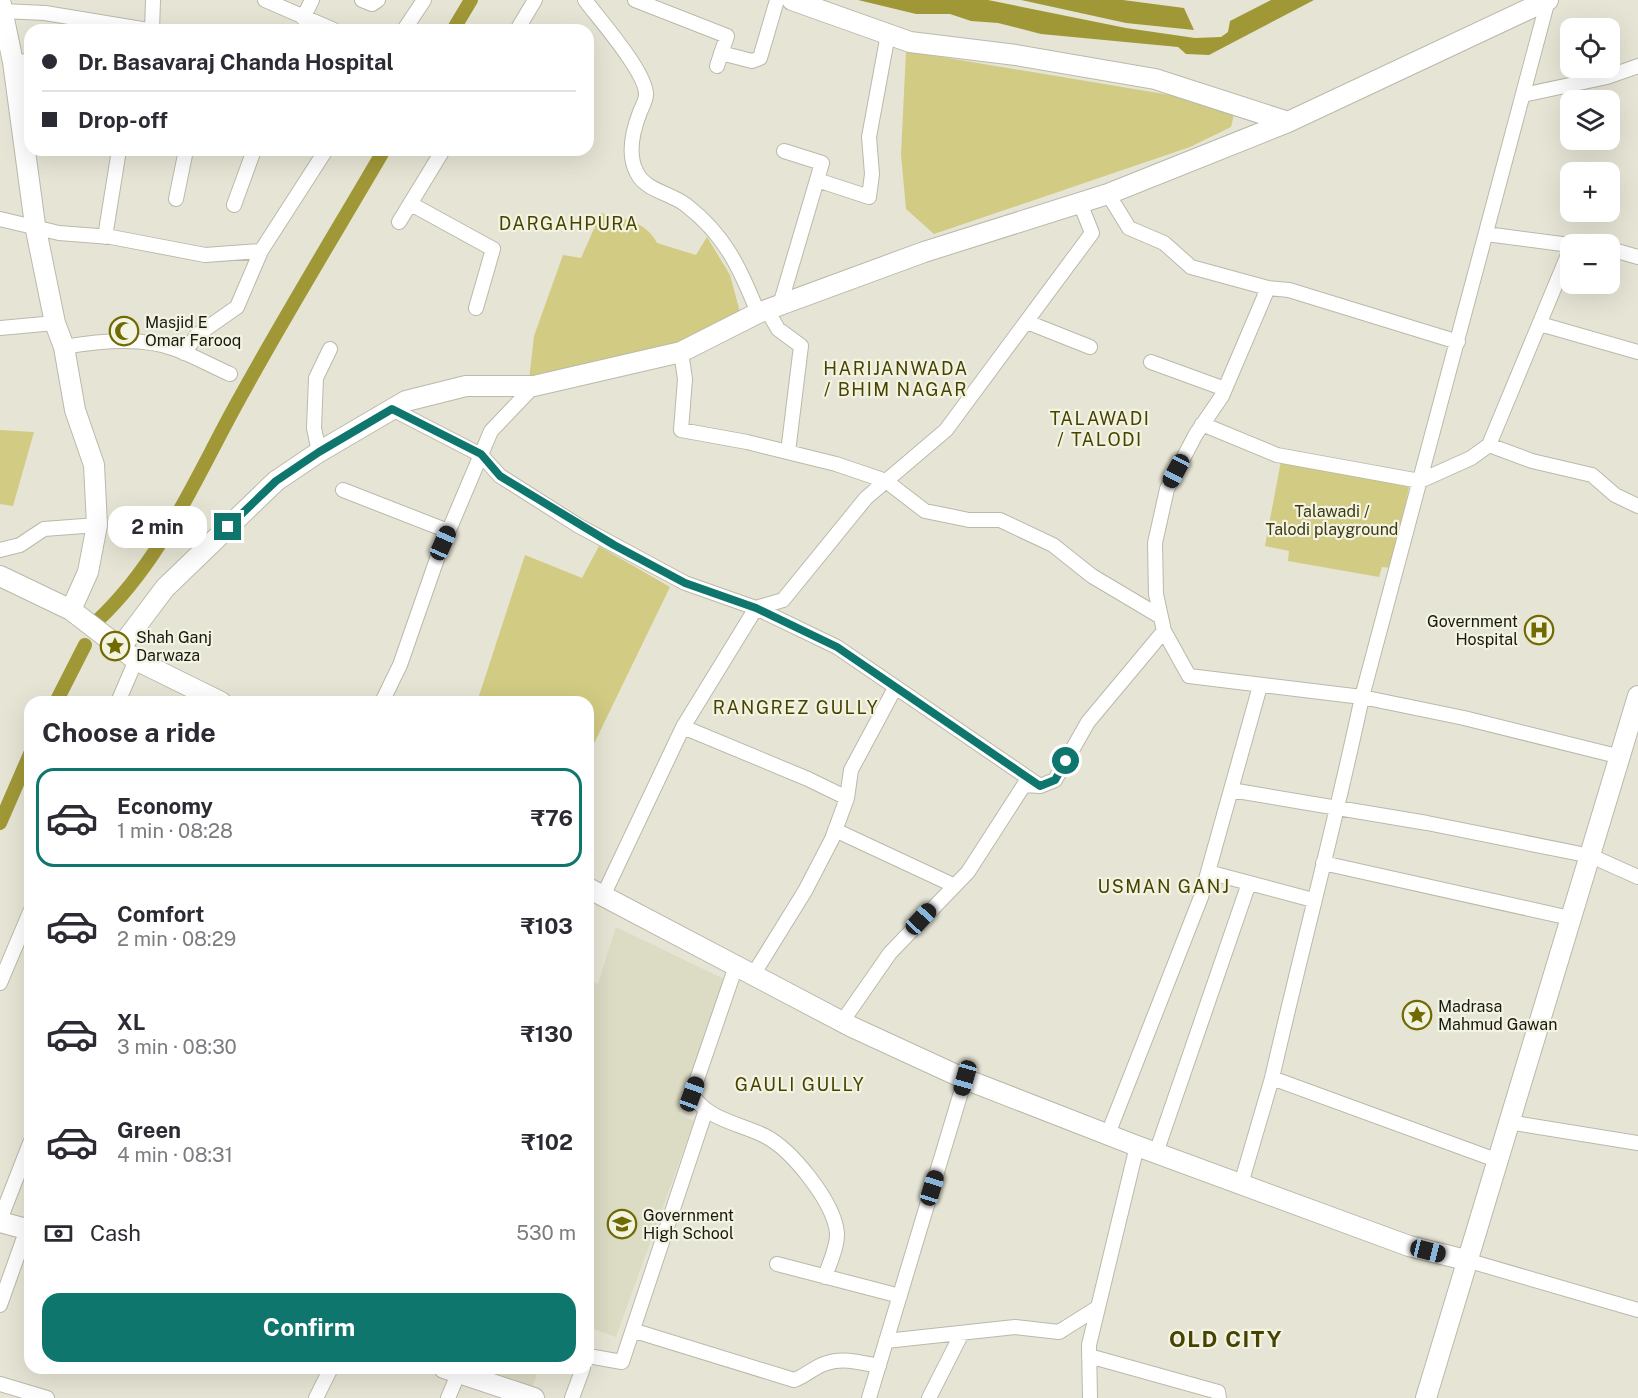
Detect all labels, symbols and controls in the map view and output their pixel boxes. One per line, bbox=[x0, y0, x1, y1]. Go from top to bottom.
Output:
map controls bbox=[1560, 18, 1620, 294]
button: locate bbox=[1560, 18, 1620, 78]
text: Dr. Basavaraj Chanda Hospital bbox=[78, 49, 394, 75]
button: layers bbox=[1560, 90, 1620, 150]
text: Drop-off bbox=[78, 107, 168, 133]
button: + bbox=[1560, 162, 1620, 222]
district label: DARGAHPURA bbox=[499, 213, 639, 234]
button: − bbox=[1560, 234, 1620, 294]
place label: Masjid E Omar Farooq bbox=[145, 313, 241, 350]
mosque icon: Masjid E Omar Farooq bbox=[108, 315, 140, 347]
district label: HARIJANWADA / BHIM NAGAR bbox=[823, 358, 969, 400]
district label: TALAWADI / TALODI bbox=[1050, 408, 1150, 450]
car bbox=[1160, 451, 1192, 491]
park label: Talawadi / Talodi playground bbox=[1266, 502, 1398, 539]
callout: 2 min bbox=[108, 506, 207, 548]
route end bbox=[214, 513, 241, 540]
text: 2 min bbox=[131, 515, 184, 539]
car bbox=[427, 523, 459, 563]
place label: Government Hospital bbox=[1427, 612, 1518, 649]
hospital icon: Government Hospital bbox=[1523, 614, 1555, 646]
place label: Shah Ganj Darwaza bbox=[136, 628, 212, 665]
place icon: Shah Ganj Darwaza bbox=[99, 630, 131, 662]
district label: RANGREZ GULLY bbox=[713, 697, 879, 718]
text: Choose a ride bbox=[42, 716, 216, 748]
route start bbox=[1052, 747, 1079, 774]
icon: car bbox=[45, 791, 99, 845]
text: Economy bbox=[117, 793, 213, 819]
text: ₹76 bbox=[531, 805, 573, 831]
text: 1 min · 08:28 bbox=[117, 819, 233, 843]
district label: USMAN GANJ bbox=[1098, 876, 1230, 897]
icon: car bbox=[45, 899, 99, 953]
car bbox=[902, 900, 940, 938]
text: Comfort bbox=[117, 901, 204, 927]
text: ₹103 bbox=[521, 913, 573, 939]
text: 2 min · 08:29 bbox=[117, 927, 236, 951]
place label: Madrasa Mahmud Gawan bbox=[1438, 997, 1557, 1034]
place icon: Madrasa Mahmud Gawan bbox=[1401, 999, 1433, 1031]
icon: car bbox=[45, 1007, 99, 1061]
text: XL bbox=[117, 1009, 145, 1035]
text: ₹130 bbox=[521, 1021, 573, 1047]
text: 3 min · 08:30 bbox=[117, 1035, 237, 1059]
car bbox=[951, 1058, 979, 1098]
car bbox=[677, 1074, 707, 1114]
district label: GAULI GULLY bbox=[735, 1074, 865, 1095]
icon: car bbox=[45, 1115, 99, 1169]
text: Green bbox=[117, 1117, 181, 1143]
text: ₹102 bbox=[521, 1129, 573, 1155]
text: 4 min · 08:31 bbox=[117, 1143, 233, 1167]
car bbox=[918, 1168, 946, 1208]
place label: Government High School bbox=[643, 1206, 734, 1243]
school or university icon: Government High School bbox=[606, 1208, 638, 1240]
icon: cash bbox=[42, 1217, 75, 1250]
text: Cash bbox=[90, 1220, 141, 1246]
text: 530 m bbox=[516, 1221, 576, 1245]
car bbox=[1408, 1238, 1448, 1264]
button: Confirm bbox=[42, 1293, 576, 1362]
district label: OLD CITY bbox=[1169, 1326, 1283, 1352]

